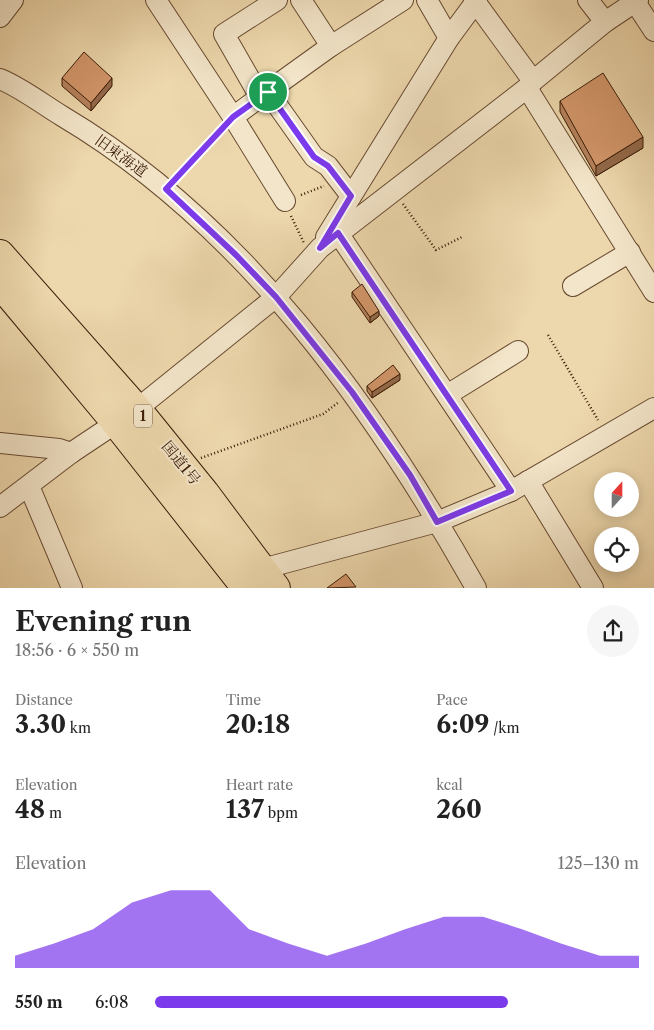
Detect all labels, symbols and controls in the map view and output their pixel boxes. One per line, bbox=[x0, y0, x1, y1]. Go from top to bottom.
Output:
pin bbox=[247, 71, 289, 113]
icon: arrive bbox=[254, 78, 282, 106]
street label: 旧東海道 bbox=[91, 130, 151, 181]
road number: 1 bbox=[134, 404, 152, 428]
street label: 国道1号 bbox=[158, 437, 205, 489]
north arrow bbox=[594, 472, 639, 518]
map controls bbox=[594, 472, 639, 572]
button: locate bbox=[594, 527, 639, 572]
text: Evening run bbox=[15, 604, 191, 638]
button: share bbox=[587, 605, 639, 657]
text: 18:56 · 6 × 550 m bbox=[15, 640, 139, 660]
text: Distance bbox=[15, 691, 73, 709]
text: Time bbox=[226, 691, 261, 709]
text: Pace bbox=[436, 691, 468, 709]
text: 3.30 bbox=[15, 709, 66, 740]
text: 20:18 bbox=[226, 709, 290, 740]
text: 6:09 bbox=[436, 709, 490, 740]
text: km bbox=[66, 719, 91, 737]
text: /km bbox=[490, 719, 519, 737]
text: Elevation bbox=[15, 776, 78, 794]
text: Heart rate bbox=[226, 776, 293, 794]
text: kcal bbox=[436, 776, 463, 794]
text: 48 bbox=[15, 794, 45, 825]
text: 137 bbox=[226, 794, 264, 825]
text: 260 bbox=[436, 794, 482, 825]
text: m bbox=[45, 804, 62, 822]
text: bpm bbox=[264, 804, 298, 822]
text: Elevation bbox=[15, 853, 86, 873]
text: 125–130 m bbox=[558, 853, 639, 873]
text: 550 m bbox=[15, 992, 63, 1012]
text: 6:08 bbox=[95, 992, 128, 1012]

